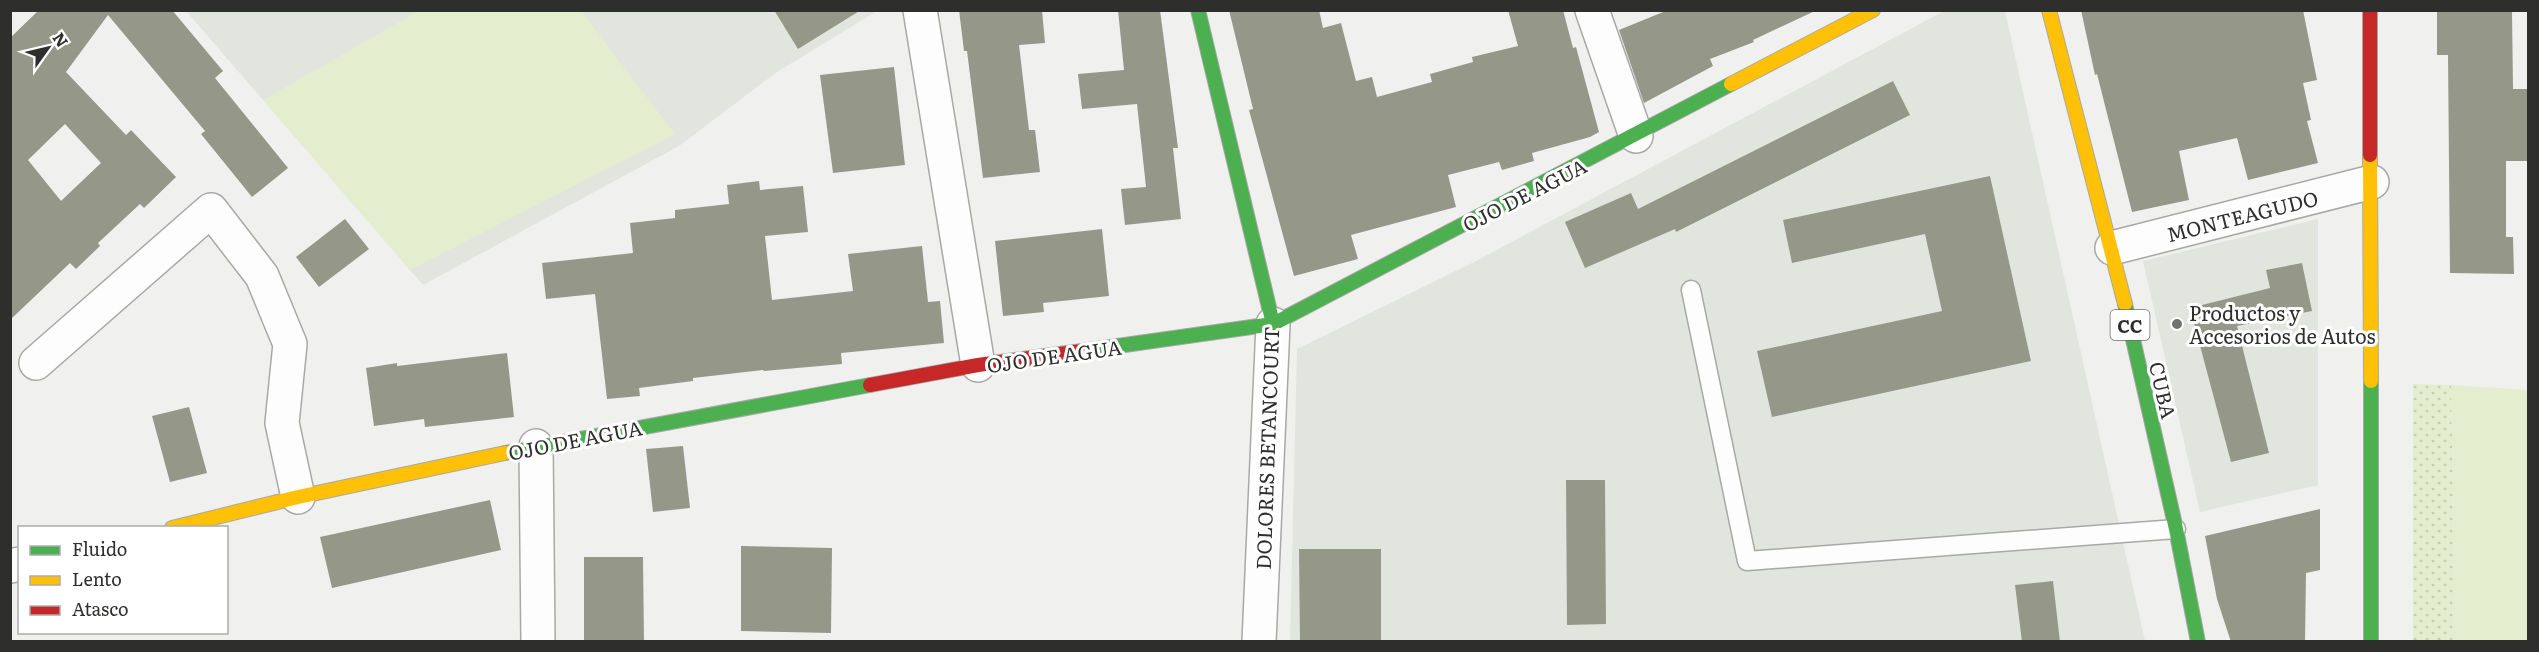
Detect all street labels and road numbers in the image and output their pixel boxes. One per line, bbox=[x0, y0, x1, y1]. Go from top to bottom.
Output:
street label: OJO DE AGUA bbox=[1457, 150, 1592, 238]
street label: MONTEAGUDO bbox=[2163, 182, 2321, 248]
road number: CC bbox=[2110, 310, 2150, 340]
street label: DOLORES BETANCOURT bbox=[1247, 326, 1285, 570]
street label: OJO DE AGUA bbox=[985, 331, 1124, 379]
street label: CUBA bbox=[2143, 358, 2185, 422]
street label: OJO DE AGUA bbox=[505, 411, 645, 467]

